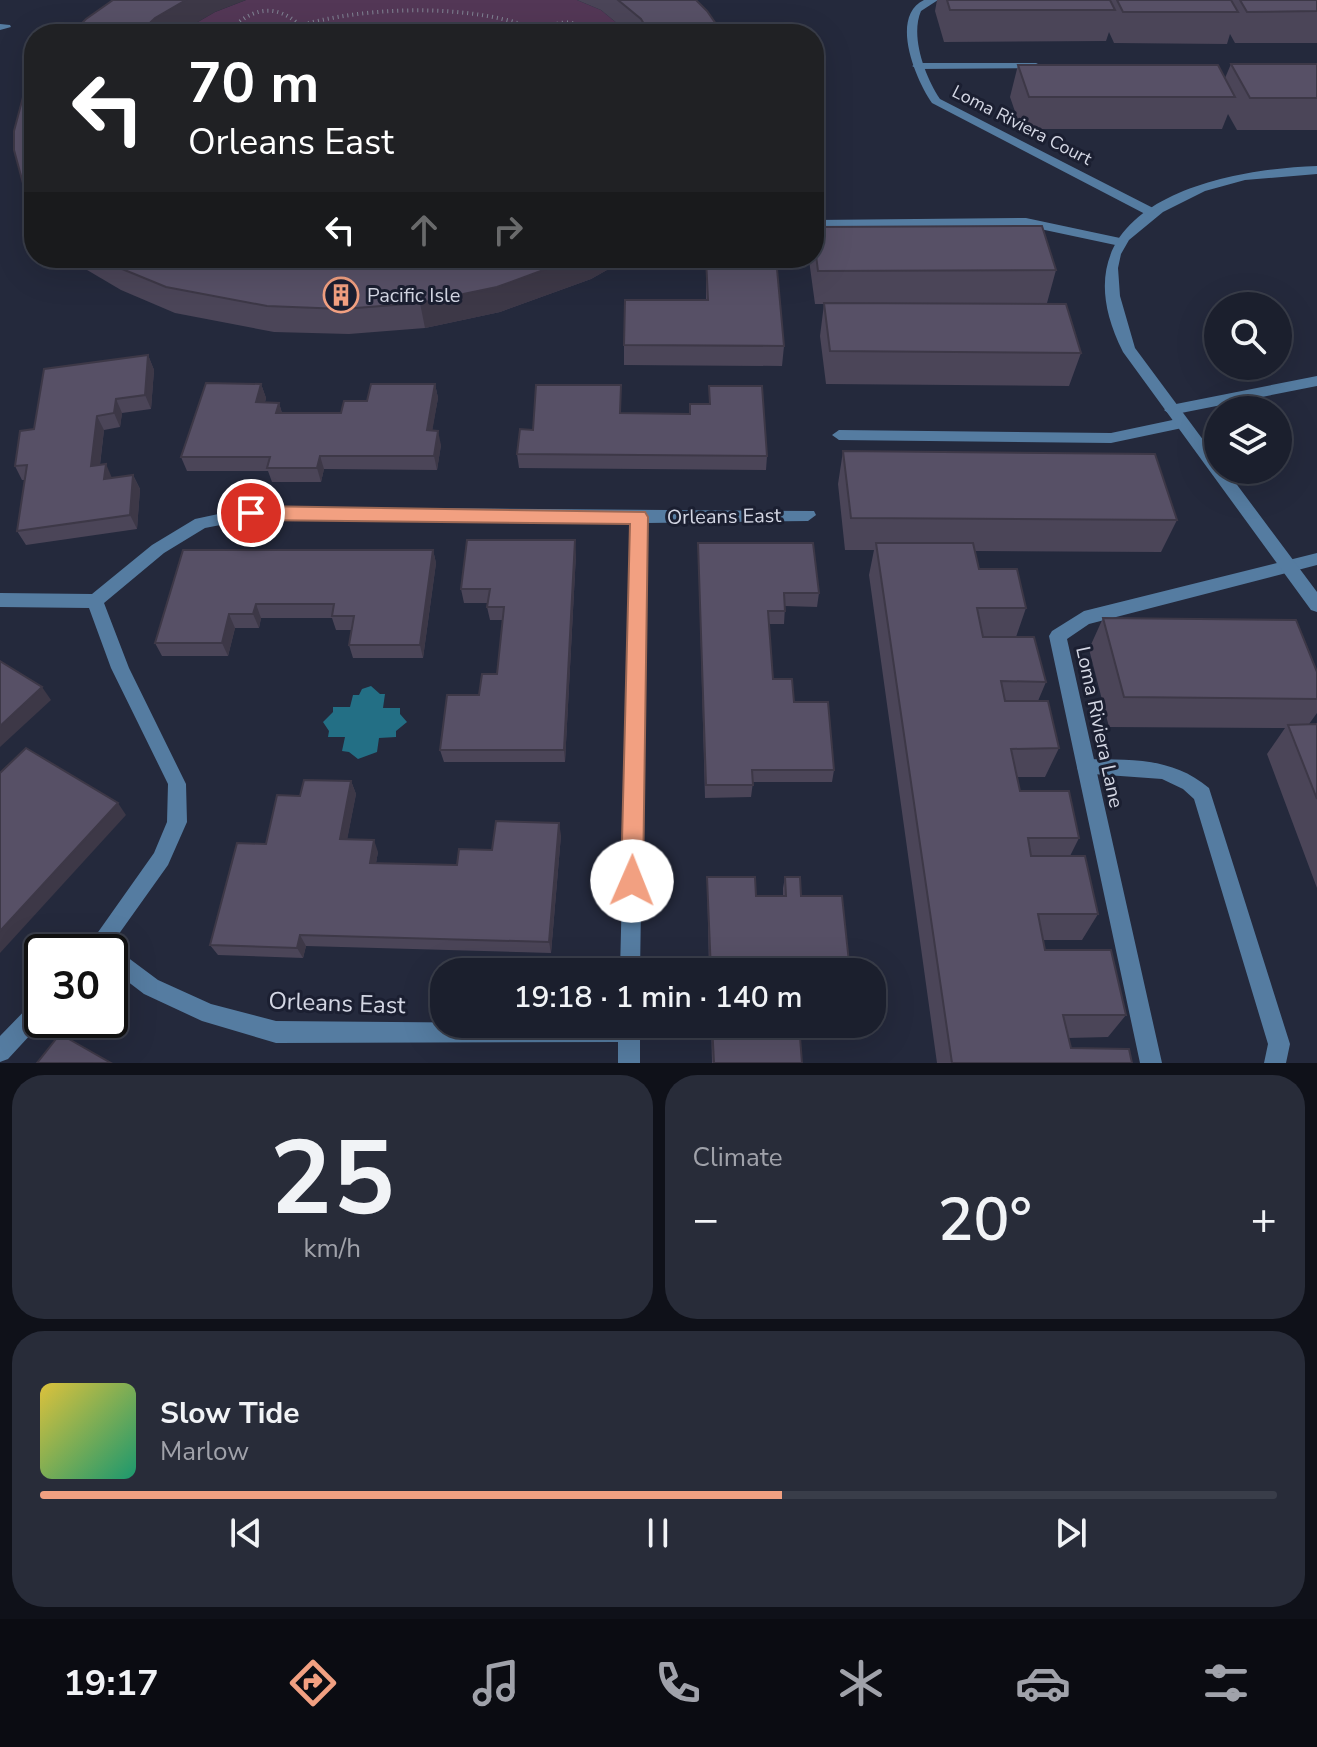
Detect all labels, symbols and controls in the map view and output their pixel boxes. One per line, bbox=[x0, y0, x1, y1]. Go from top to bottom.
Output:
text: 70 m bbox=[188, 45, 319, 122]
icon: left bbox=[56, 56, 160, 160]
street label: Loma Riviera Court bbox=[948, 79, 1097, 171]
text: Orleans East bbox=[188, 118, 394, 167]
icon: left bbox=[318, 208, 362, 252]
icon: ahead bbox=[402, 208, 446, 252]
icon: right bbox=[486, 208, 530, 252]
building icon: Pacific Isle bbox=[322, 276, 360, 314]
place label: Pacific Isle bbox=[367, 282, 460, 309]
map controls bbox=[1204, 292, 1292, 484]
button: search bbox=[1204, 292, 1292, 380]
button: layers bbox=[1204, 396, 1292, 484]
pin bbox=[217, 479, 285, 547]
icon: arrive bbox=[229, 491, 273, 535]
street label: Orleans East bbox=[667, 502, 782, 531]
street label: Loma Riviera Lane bbox=[1069, 644, 1130, 810]
position arrow bbox=[590, 839, 674, 923]
speed limit sign: 30 bbox=[24, 934, 128, 1038]
text: 19:18 · 1 min · 140 m bbox=[513, 977, 803, 1018]
street label: Orleans East bbox=[268, 985, 407, 1021]
text: 25 bbox=[270, 1108, 395, 1250]
text: Climate bbox=[693, 1140, 783, 1175]
text: 20° bbox=[938, 1179, 1032, 1261]
text: − bbox=[693, 1190, 719, 1250]
text: + bbox=[1251, 1190, 1277, 1250]
text: km/h bbox=[304, 1231, 361, 1266]
text: Slow Tide bbox=[160, 1393, 300, 1434]
text: Marlow bbox=[160, 1434, 249, 1469]
icon: previous bbox=[224, 1511, 268, 1555]
icon: pause bbox=[636, 1511, 680, 1555]
icon: next bbox=[1049, 1511, 1093, 1555]
icon: directions bbox=[285, 1655, 341, 1711]
icon: music bbox=[468, 1655, 524, 1711]
icon: phone bbox=[650, 1655, 706, 1711]
icon: climate bbox=[833, 1655, 889, 1711]
icon: car bbox=[1015, 1655, 1071, 1711]
icon: filters bbox=[1198, 1655, 1254, 1711]
text: 19:17 bbox=[63, 1659, 159, 1708]

